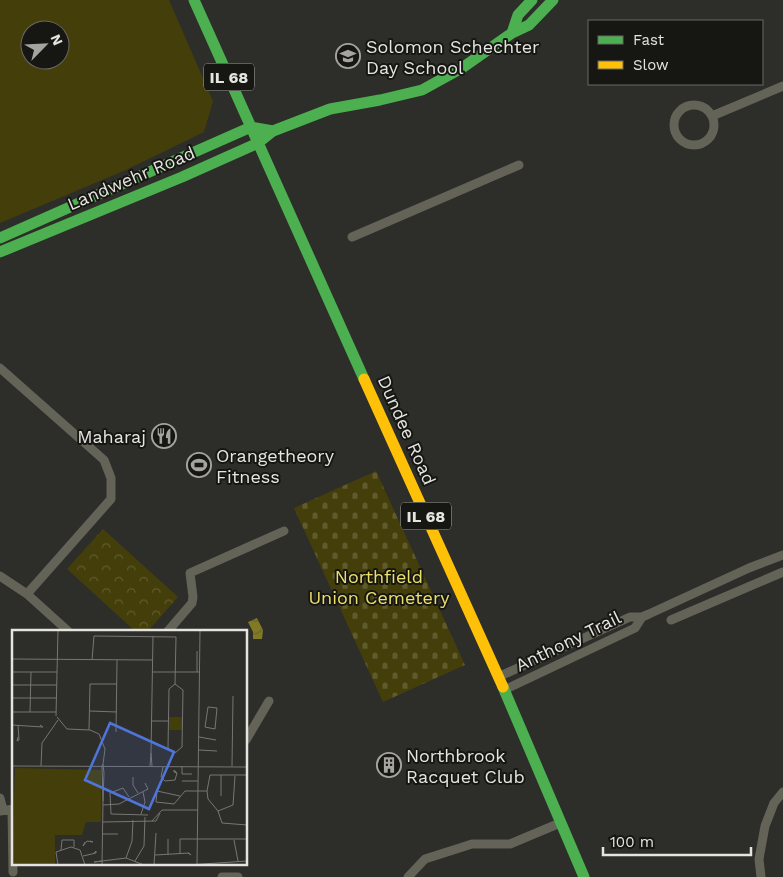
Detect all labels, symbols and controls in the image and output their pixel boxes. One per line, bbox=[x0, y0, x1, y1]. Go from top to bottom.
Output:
north arrow bbox=[20, 20, 70, 70]
legend bbox=[588, 20, 763, 85]
text: Fast bbox=[633, 31, 665, 49]
text: N bbox=[47, 32, 66, 48]
place label: Solomon Schechter Day School bbox=[366, 36, 539, 78]
school or university icon: Solomon Schechter Day School bbox=[335, 43, 361, 69]
text: Slow bbox=[633, 56, 669, 74]
road number: IL 68 bbox=[204, 64, 254, 90]
street label: Landwehr Road bbox=[64, 142, 198, 214]
street label: Dundee Road bbox=[374, 372, 440, 488]
restaurant icon: Maharaj bbox=[151, 423, 177, 449]
place label: Maharaj bbox=[77, 426, 146, 447]
place label: Orangetheory Fitness bbox=[216, 445, 335, 487]
sports icon: Orangetheory Fitness bbox=[186, 452, 212, 478]
road number: IL 68 bbox=[401, 502, 451, 530]
park label: Northfield Union Cemetery bbox=[308, 566, 450, 608]
street label: Anthony Trail bbox=[512, 606, 625, 676]
inset map bbox=[12, 630, 248, 864]
place label: Northbrook Racquet Club bbox=[406, 745, 525, 787]
building icon: Northbrook Racquet Club bbox=[376, 752, 402, 778]
scale bar bbox=[603, 824, 750, 856]
text: 100 m bbox=[610, 833, 654, 851]

